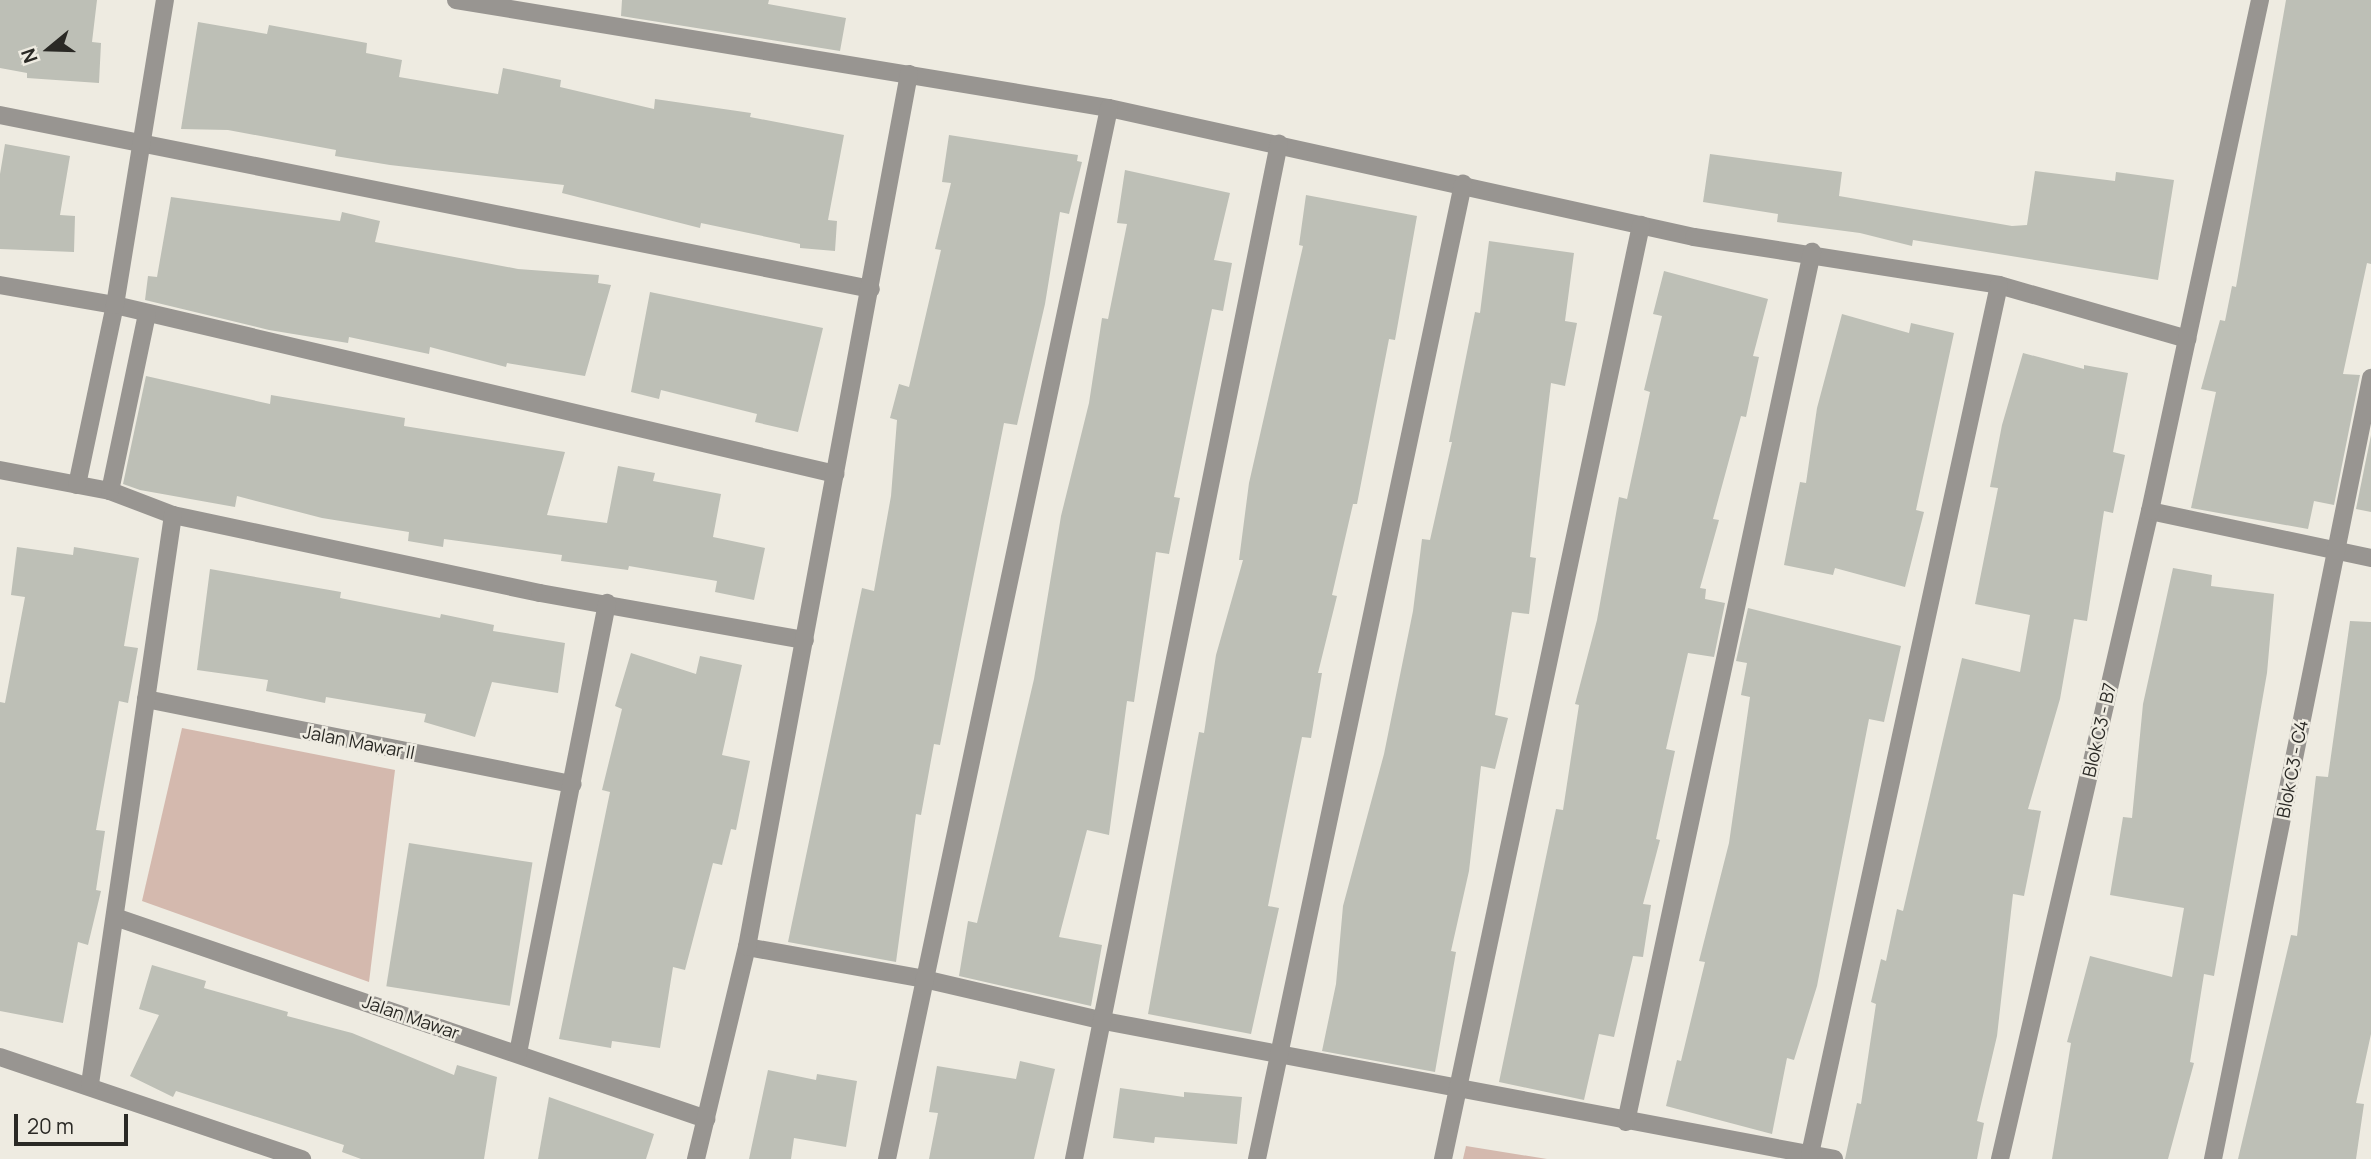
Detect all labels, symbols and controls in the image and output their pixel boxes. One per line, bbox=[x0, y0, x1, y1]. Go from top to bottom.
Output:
north arrow bbox=[14, 14, 84, 84]
text: N bbox=[15, 45, 44, 67]
street label: Blok C3 - B7 bbox=[2078, 681, 2120, 779]
street label: Blok C3 - C4 bbox=[2272, 718, 2312, 820]
street label: Jalan Mawar II bbox=[301, 721, 417, 763]
street label: Jalan Mawar bbox=[360, 990, 462, 1044]
scale bar bbox=[18, 1100, 131, 1144]
text: 20 m bbox=[27, 1112, 74, 1140]

